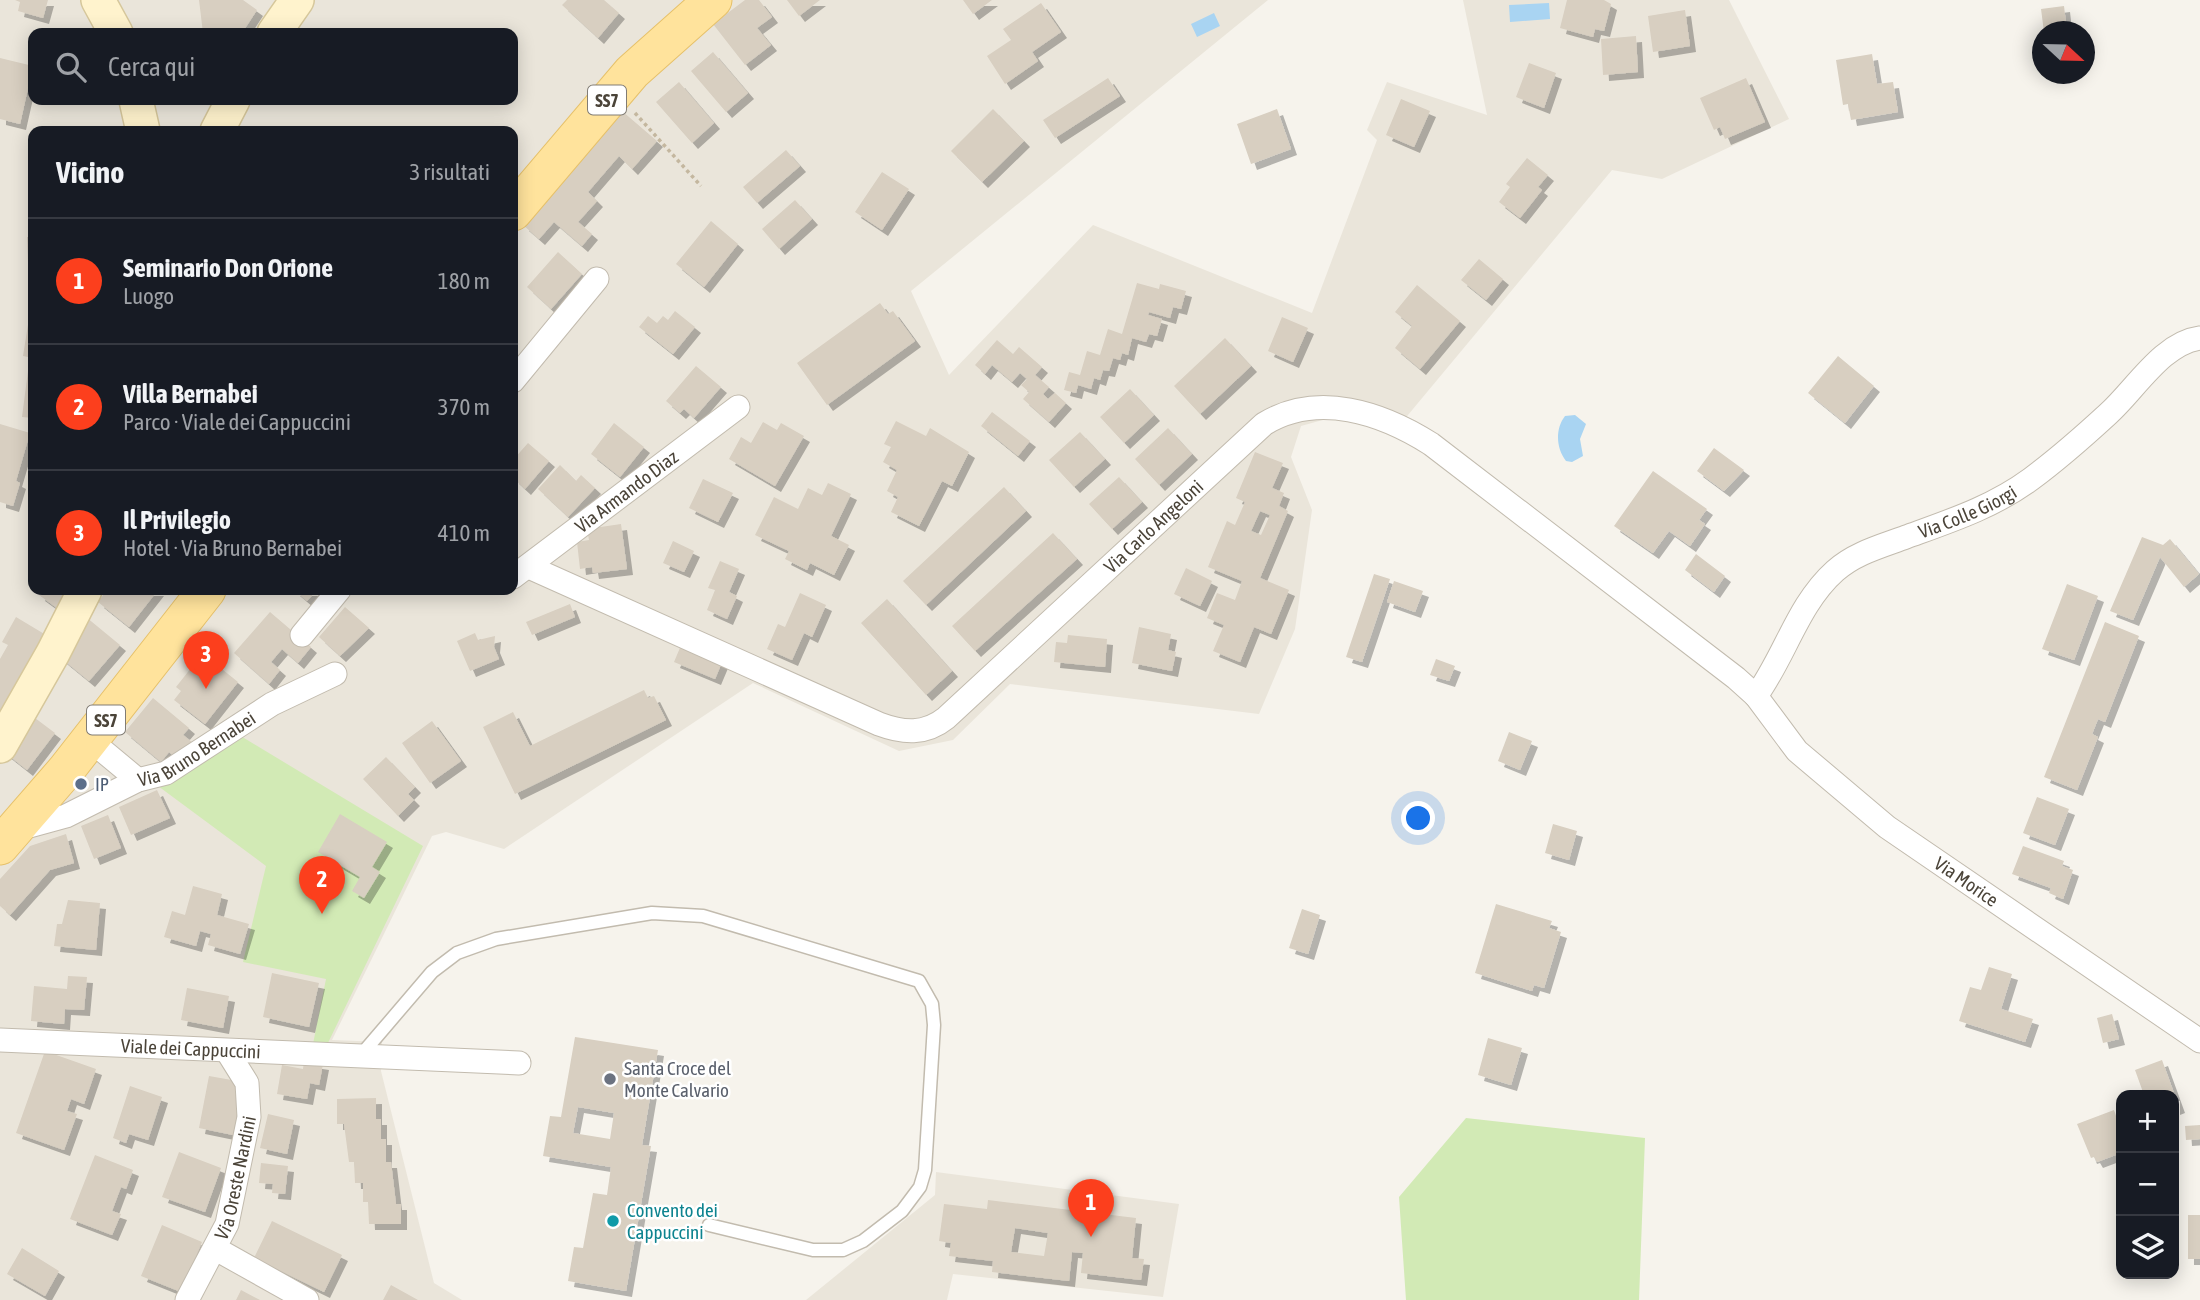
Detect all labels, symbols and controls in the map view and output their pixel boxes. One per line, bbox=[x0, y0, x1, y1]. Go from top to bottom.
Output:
north arrow bbox=[2032, 21, 2095, 84]
search box bbox=[28, 28, 518, 105]
icon: search bbox=[52, 48, 90, 86]
text: Cerca qui bbox=[108, 52, 195, 82]
road number: SS7 bbox=[588, 86, 626, 114]
text: Vicino bbox=[56, 155, 124, 189]
text: 3 risultati bbox=[409, 159, 490, 185]
text: Seminario Don Orione bbox=[123, 253, 333, 283]
text: 1 bbox=[74, 268, 84, 294]
text: 180 m bbox=[438, 268, 490, 294]
text: Luogo bbox=[123, 283, 174, 309]
text: Villa Bernabei bbox=[123, 379, 258, 409]
text: 2 bbox=[74, 394, 84, 420]
text: 370 m bbox=[438, 394, 490, 420]
text: Parco · Viale dei Cappuccini bbox=[123, 409, 351, 435]
street label: Via Armando Diaz bbox=[571, 445, 682, 537]
street label: Via Carlo Angeloni bbox=[1099, 475, 1208, 577]
street label: Via Colle Giorgi bbox=[1915, 481, 2020, 543]
text: Il Privilegio bbox=[123, 505, 231, 535]
text: 3 bbox=[74, 520, 84, 546]
text: 410 m bbox=[438, 520, 490, 546]
text: Hotel · Via Bruno Bernabei bbox=[123, 535, 342, 561]
pin: 3 bbox=[183, 631, 229, 689]
road number: SS7 bbox=[87, 706, 125, 734]
street label: Via Bruno Bernabei bbox=[135, 707, 259, 791]
place label: IP bbox=[95, 773, 109, 795]
marker: IP bbox=[73, 776, 89, 792]
your location bbox=[1401, 801, 1435, 835]
street label: Via Morice bbox=[1930, 852, 2003, 911]
pin: 2 bbox=[299, 856, 345, 914]
street label: Viale dei Cappuccini bbox=[120, 1034, 261, 1063]
place label: Santa Croce del Monte Calvario bbox=[624, 1057, 731, 1101]
marker: Santa Croce del Monte Calvario bbox=[602, 1071, 618, 1087]
map controls bbox=[2116, 1090, 2179, 1279]
button: + bbox=[2116, 1090, 2179, 1153]
street label: Via Oreste Nardini bbox=[210, 1114, 260, 1243]
button: − bbox=[2116, 1153, 2179, 1216]
pin: 1 bbox=[1068, 1179, 1114, 1237]
place label: Convento dei Cappuccini bbox=[627, 1199, 718, 1243]
marker: Convento dei Cappuccini bbox=[605, 1213, 621, 1229]
button: layers bbox=[2116, 1216, 2179, 1279]

